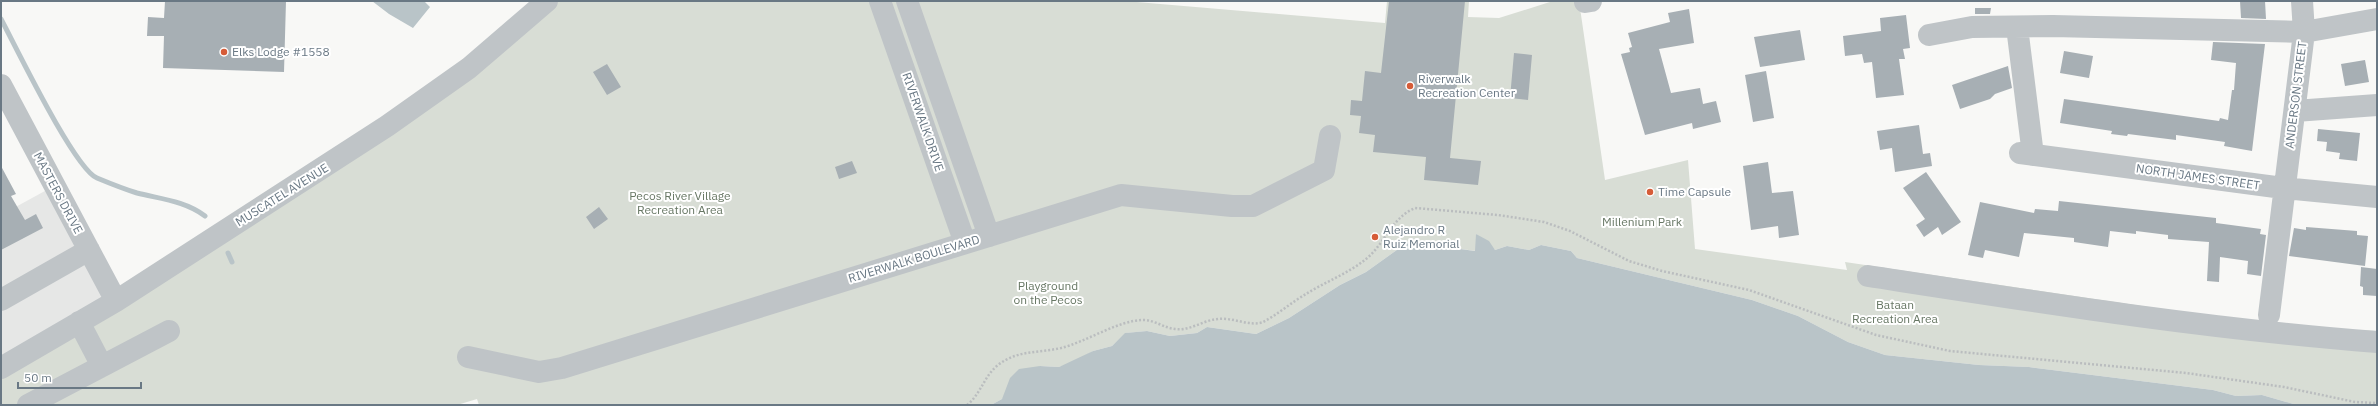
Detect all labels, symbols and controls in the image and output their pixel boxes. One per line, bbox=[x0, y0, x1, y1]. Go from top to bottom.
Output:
street label: ANDERSON STREET bbox=[2281, 40, 2310, 149]
place label: Elks Lodge #1558 bbox=[232, 44, 330, 59]
marker: Elks Lodge #1558 bbox=[219, 47, 229, 57]
street label: RIVERWALK DRIVE bbox=[899, 70, 947, 173]
place label: Riverwalk Recreation Center bbox=[1418, 71, 1516, 100]
marker: Riverwalk Recreation Center bbox=[1405, 81, 1415, 91]
street label: MASTERS DRIVE bbox=[31, 149, 86, 236]
street label: MUSCATEL AVENUE bbox=[232, 160, 331, 229]
street label: NORTH JAMES STREET bbox=[2135, 160, 2261, 193]
place label: Time Capsule bbox=[1658, 184, 1732, 199]
marker: Time Capsule bbox=[1645, 187, 1655, 197]
park label: Pecos River Village Recreation Area bbox=[629, 188, 731, 217]
park label: Millenium Park bbox=[1602, 214, 1683, 229]
place label: Alejandro R Ruiz Memorial bbox=[1383, 222, 1460, 251]
street label: RIVERWALK BOULEVARD bbox=[846, 231, 981, 286]
marker: Alejandro R Ruiz Memorial bbox=[1370, 232, 1380, 242]
park label: Playground on the Pecos bbox=[1014, 278, 1083, 307]
park label: Bataan Recreation Area bbox=[1852, 297, 1939, 326]
scale bar bbox=[18, 364, 141, 390]
text: 50 m bbox=[24, 370, 52, 385]

